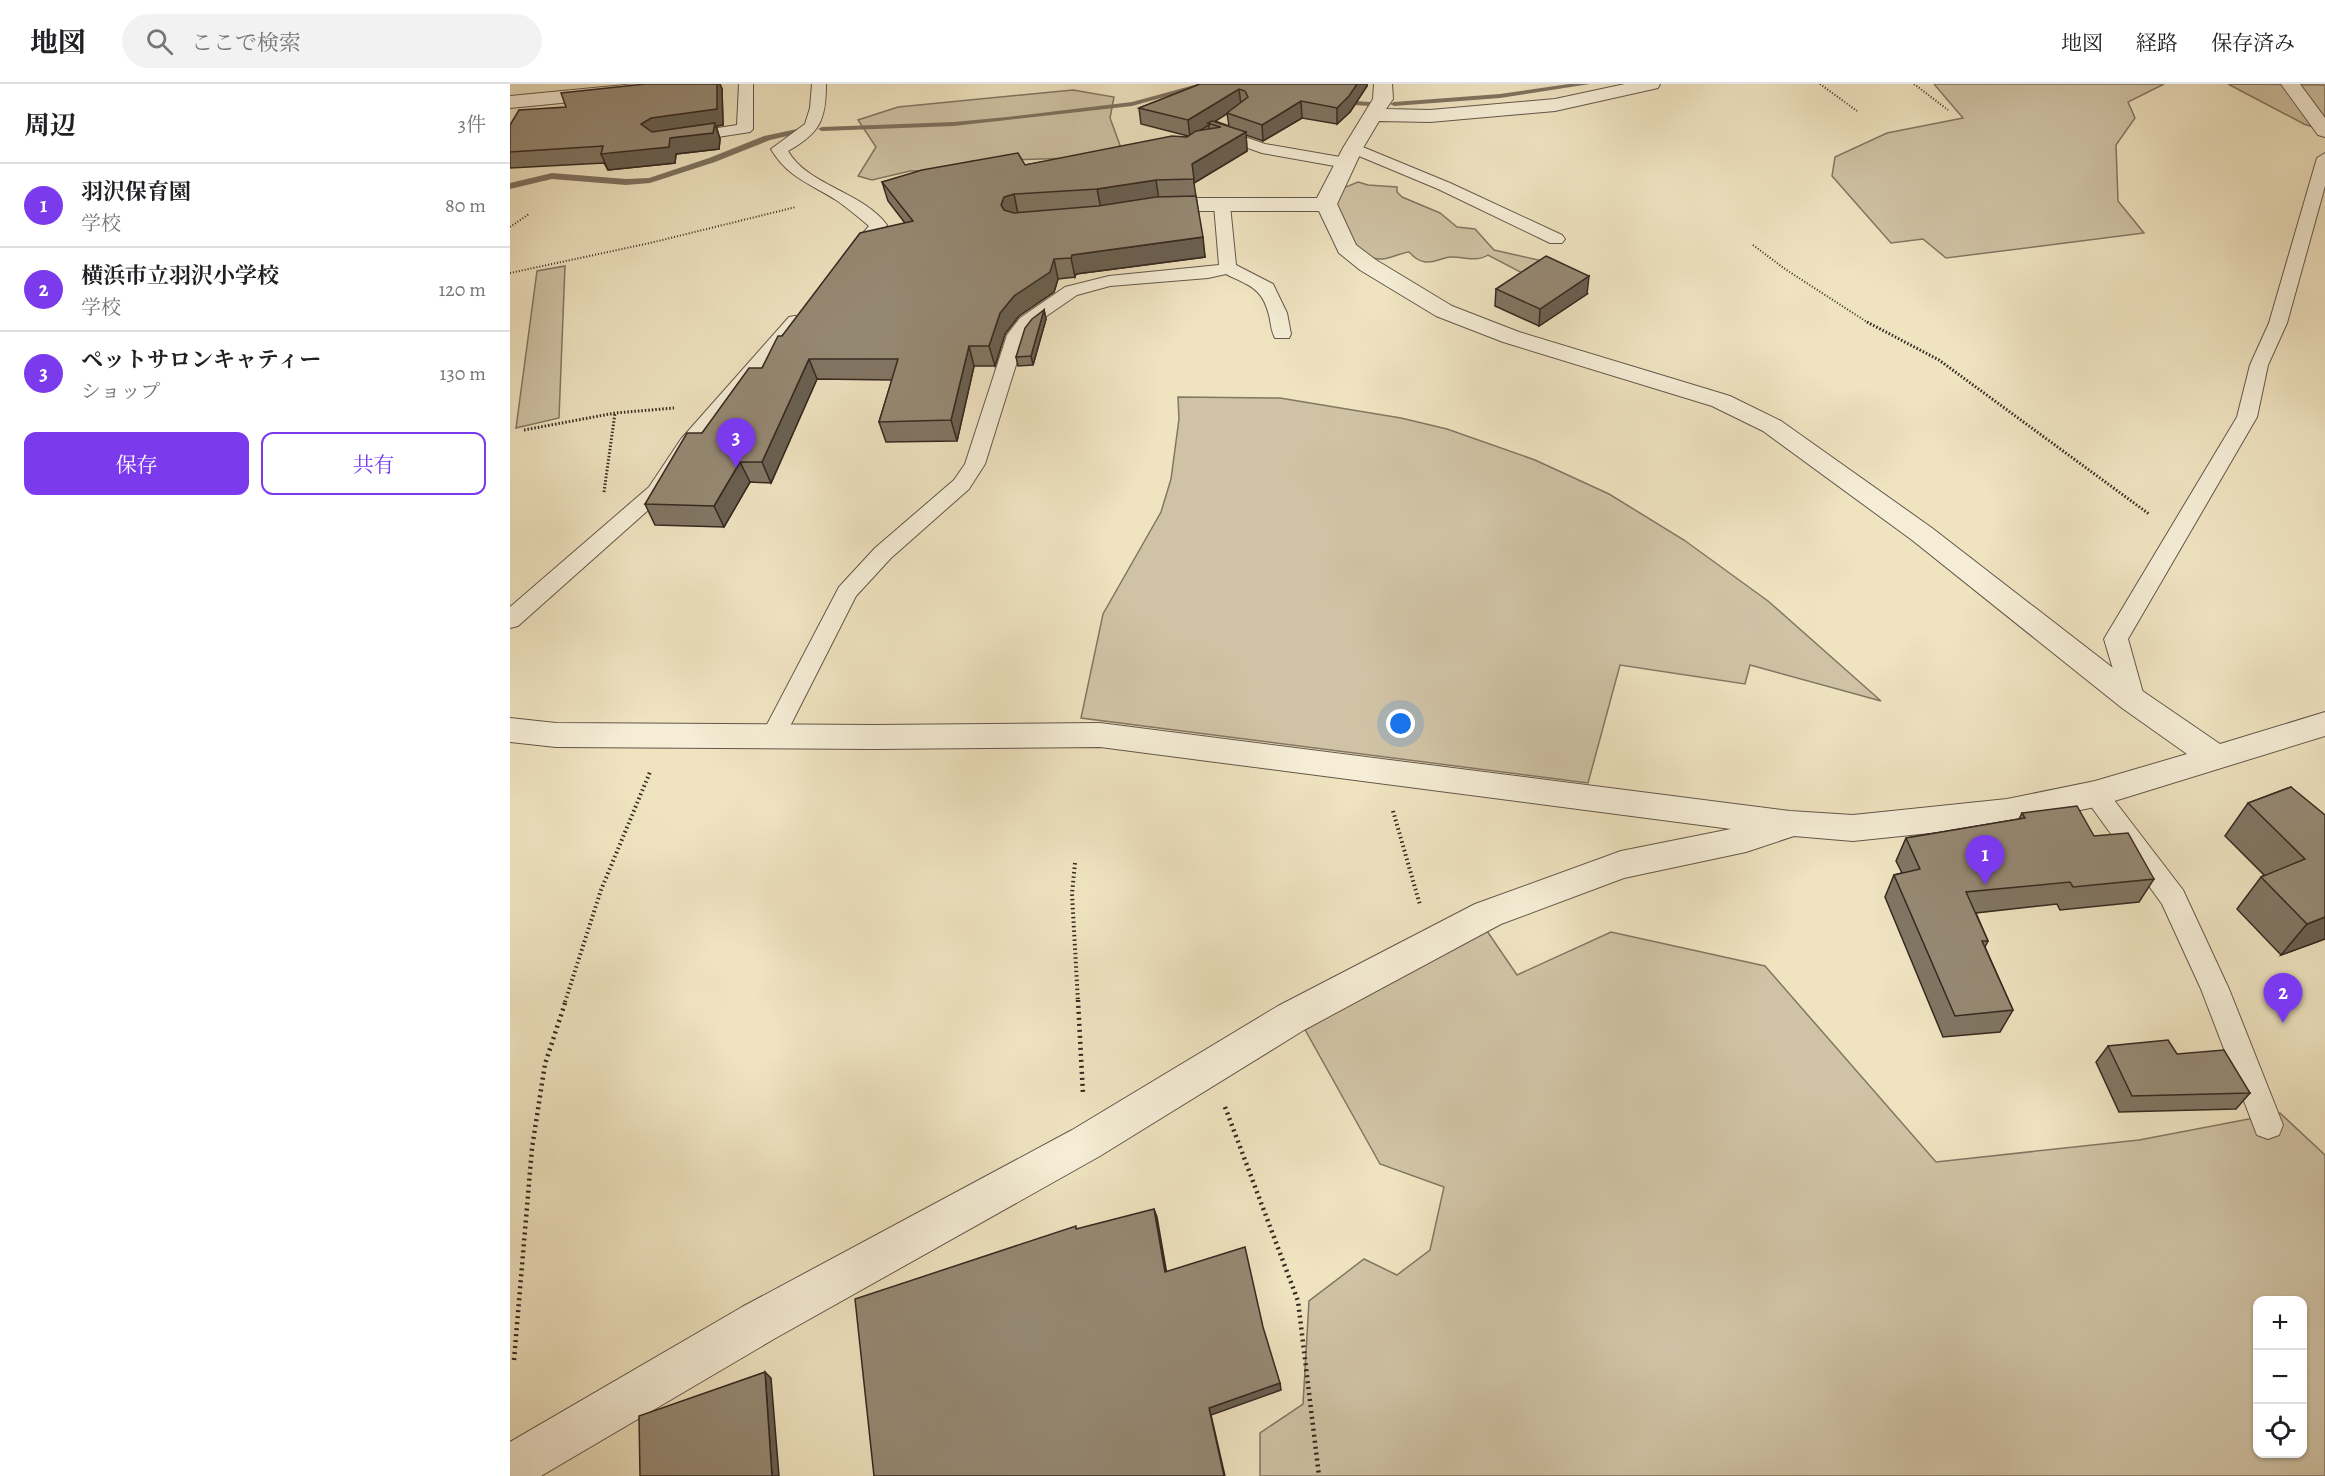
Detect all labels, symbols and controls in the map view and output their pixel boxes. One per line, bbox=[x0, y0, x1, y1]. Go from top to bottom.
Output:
search box bbox=[122, 14, 542, 68]
text: 地図 bbox=[30, 24, 86, 62]
icon: search bbox=[143, 25, 176, 58]
text: ここで検索 bbox=[191, 28, 301, 58]
text: 地図 bbox=[2061, 29, 2103, 57]
text: 経路 bbox=[2136, 29, 2178, 57]
text: 保存済み bbox=[2211, 29, 2295, 57]
text: 周辺 bbox=[24, 108, 76, 143]
text: 3件 bbox=[458, 111, 486, 138]
text: 羽沢保育園 bbox=[81, 177, 191, 207]
text: 1 bbox=[40, 192, 47, 219]
text: 80 m bbox=[445, 192, 486, 219]
text: 学校 bbox=[81, 210, 121, 237]
text: 横浜市立羽沢小学校 bbox=[81, 261, 279, 291]
text: 2 bbox=[39, 276, 48, 303]
text: 120 m bbox=[438, 276, 486, 303]
text: 学校 bbox=[81, 294, 121, 321]
text: ペットサロンキャティー bbox=[81, 345, 321, 375]
text: 3 bbox=[39, 360, 48, 387]
text: 130 m bbox=[440, 360, 486, 387]
text: ショップ bbox=[81, 378, 161, 405]
pin: 3 bbox=[716, 418, 756, 468]
button: 保存 bbox=[24, 432, 249, 495]
button: 共有 bbox=[261, 432, 486, 495]
your location bbox=[1386, 709, 1415, 738]
pin: 1 bbox=[1966, 836, 2004, 885]
pin: 2 bbox=[2264, 974, 2302, 1023]
map controls bbox=[2253, 1296, 2307, 1458]
button: + bbox=[2253, 1296, 2307, 1350]
button: − bbox=[2253, 1350, 2307, 1404]
button: locate bbox=[2253, 1404, 2307, 1458]

